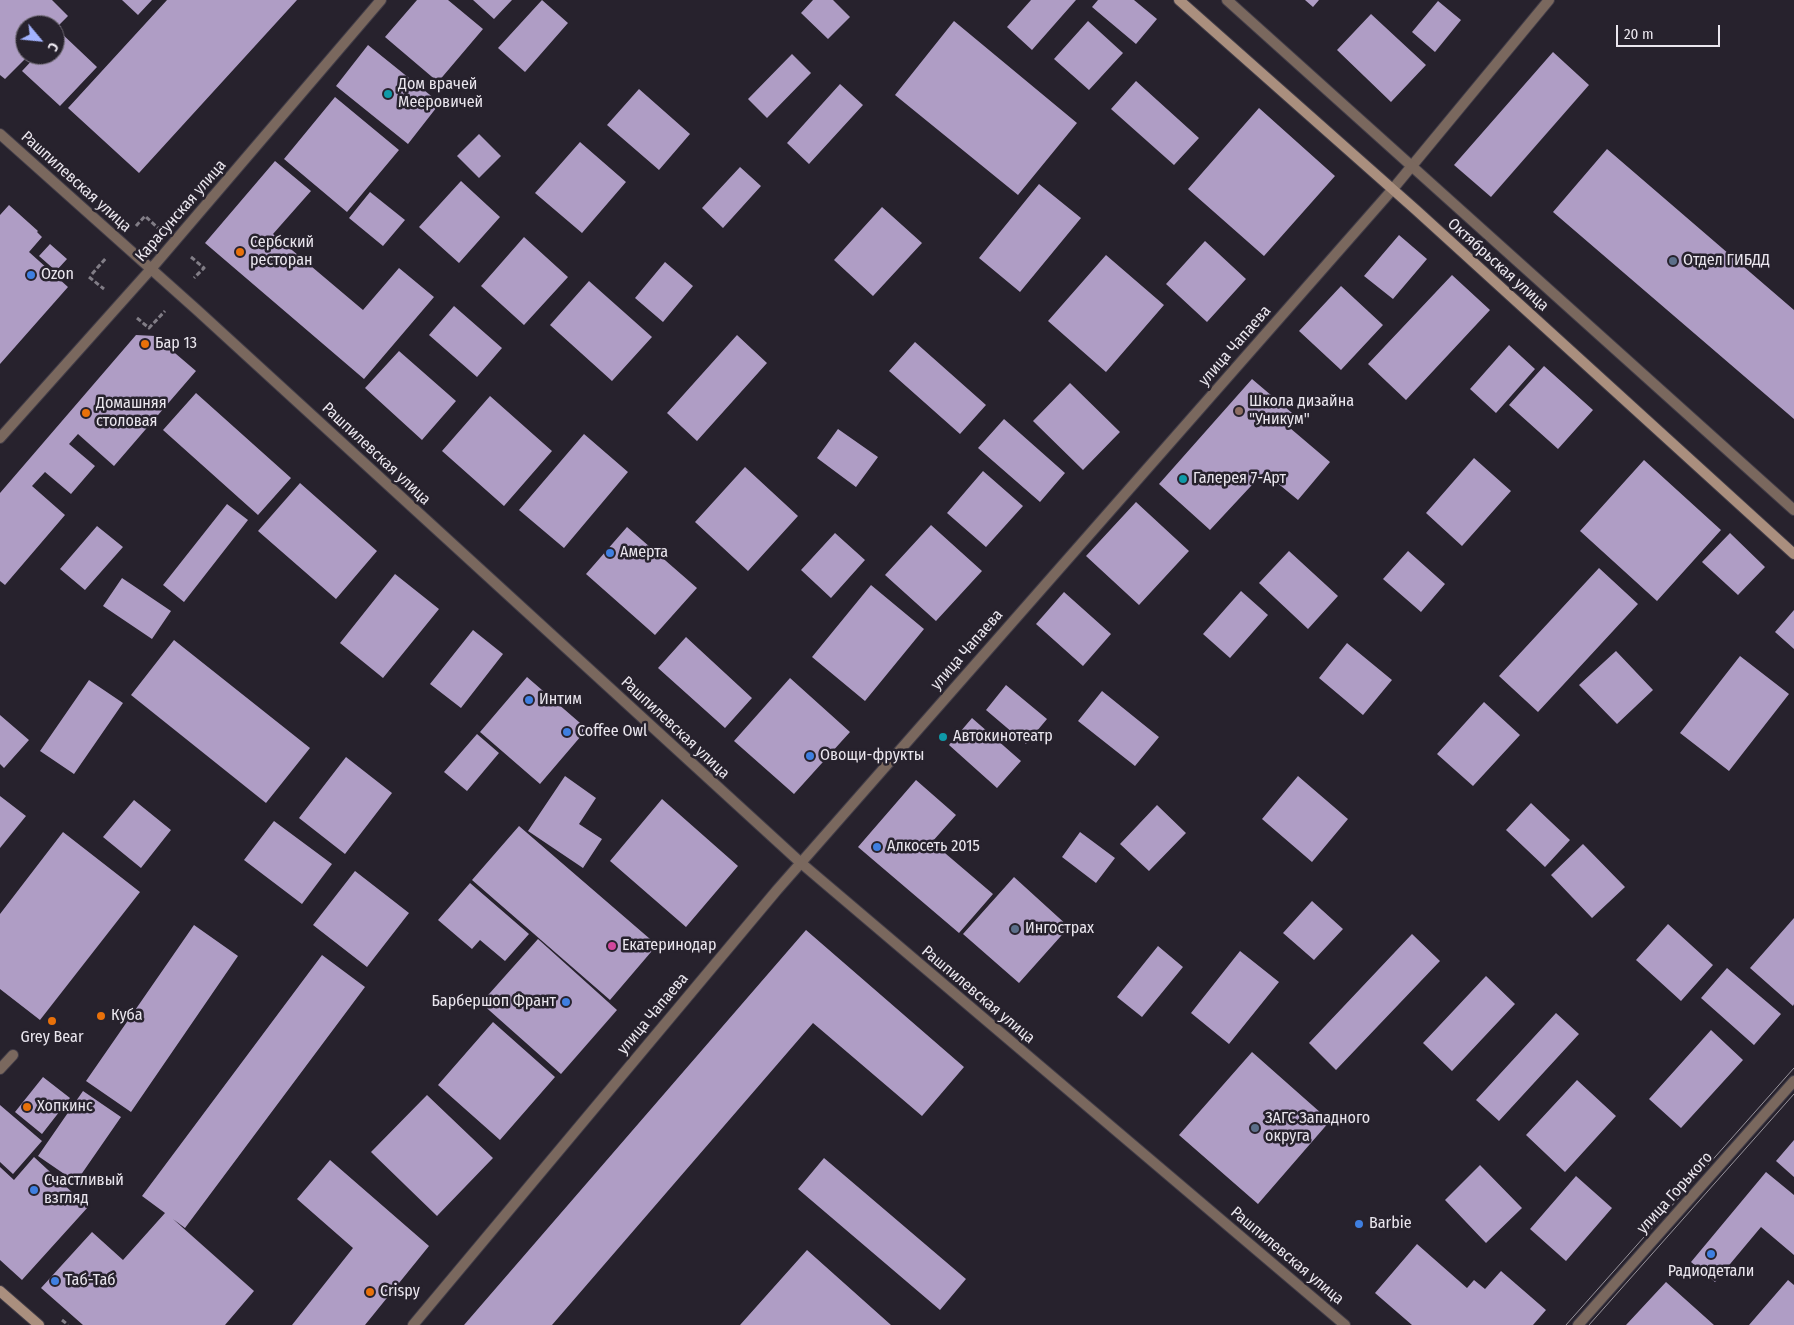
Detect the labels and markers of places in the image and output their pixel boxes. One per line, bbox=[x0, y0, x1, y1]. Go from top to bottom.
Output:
place label: Дом врачей Мееровичей bbox=[398, 75, 483, 113]
marker: Дом врачей Мееровичей bbox=[382, 88, 394, 100]
place label: Сербский ресторан bbox=[250, 233, 314, 271]
marker: Сербский ресторан bbox=[234, 246, 246, 258]
place label: Отдел ГИБДД bbox=[1683, 251, 1770, 271]
marker: Отдел ГИБДД bbox=[1667, 255, 1679, 267]
place label: Ozon bbox=[41, 265, 74, 285]
marker: Ozon bbox=[25, 269, 37, 281]
place label: Бар 13 bbox=[155, 334, 197, 354]
marker: Бар 13 bbox=[139, 338, 151, 350]
place label: Школа дизайна "Уникум" bbox=[1249, 392, 1354, 430]
place label: Домашняя столовая bbox=[96, 394, 167, 432]
marker: Школа дизайна "Уникум" bbox=[1233, 405, 1245, 417]
marker: Домашняя столовая bbox=[80, 407, 92, 419]
place label: Галерея 7-Арт bbox=[1193, 469, 1286, 489]
marker: Галерея 7-Арт bbox=[1177, 473, 1189, 485]
place label: Амерта bbox=[620, 543, 668, 563]
marker: Амерта bbox=[604, 547, 616, 559]
place label: Интим bbox=[539, 690, 582, 710]
marker: Интим bbox=[523, 694, 535, 706]
place label: Coffee Owl bbox=[577, 722, 647, 742]
marker: Coffee Owl bbox=[561, 726, 573, 738]
place label: Автокинотеатр bbox=[953, 727, 1053, 747]
marker: Автокинотеатр bbox=[937, 731, 949, 743]
place label: Овощи-фрукты bbox=[820, 746, 924, 766]
marker: Овощи-фрукты bbox=[804, 750, 816, 762]
place label: Алкосеть 2015 bbox=[887, 837, 980, 857]
marker: Алкосеть 2015 bbox=[871, 841, 883, 853]
place label: Ингострах bbox=[1025, 919, 1094, 939]
marker: Ингострах bbox=[1009, 923, 1021, 935]
place label: Екатеринодар bbox=[622, 936, 716, 956]
marker: Екатеринодар bbox=[606, 940, 618, 952]
place label: Барбершоп Франт bbox=[431, 992, 556, 1012]
marker: Барбершоп Франт bbox=[560, 996, 572, 1008]
place label: Куба bbox=[111, 1006, 143, 1026]
marker: Куба bbox=[95, 1010, 107, 1022]
marker: Grey Bear bbox=[46, 1015, 58, 1027]
place label: Grey Bear bbox=[21, 1028, 83, 1048]
place label: Хопкинс bbox=[37, 1097, 93, 1117]
marker: Хопкинс bbox=[21, 1101, 33, 1113]
place label: ЗАГС Западного округа bbox=[1265, 1109, 1370, 1147]
marker: ЗАГС Западного округа bbox=[1249, 1122, 1261, 1134]
place label: Счастливый взгляд bbox=[44, 1171, 124, 1209]
marker: Счастливый взгляд bbox=[28, 1184, 40, 1196]
place label: Barbie bbox=[1369, 1214, 1412, 1234]
marker: Barbie bbox=[1353, 1218, 1365, 1230]
marker: Радиодетали bbox=[1705, 1248, 1717, 1260]
place label: Радиодетали bbox=[1668, 1262, 1754, 1282]
place label: Таб-Таб bbox=[65, 1271, 116, 1291]
marker: Таб-Таб bbox=[49, 1275, 61, 1287]
place label: Crispy bbox=[380, 1282, 420, 1302]
marker: Crispy bbox=[364, 1286, 376, 1298]

